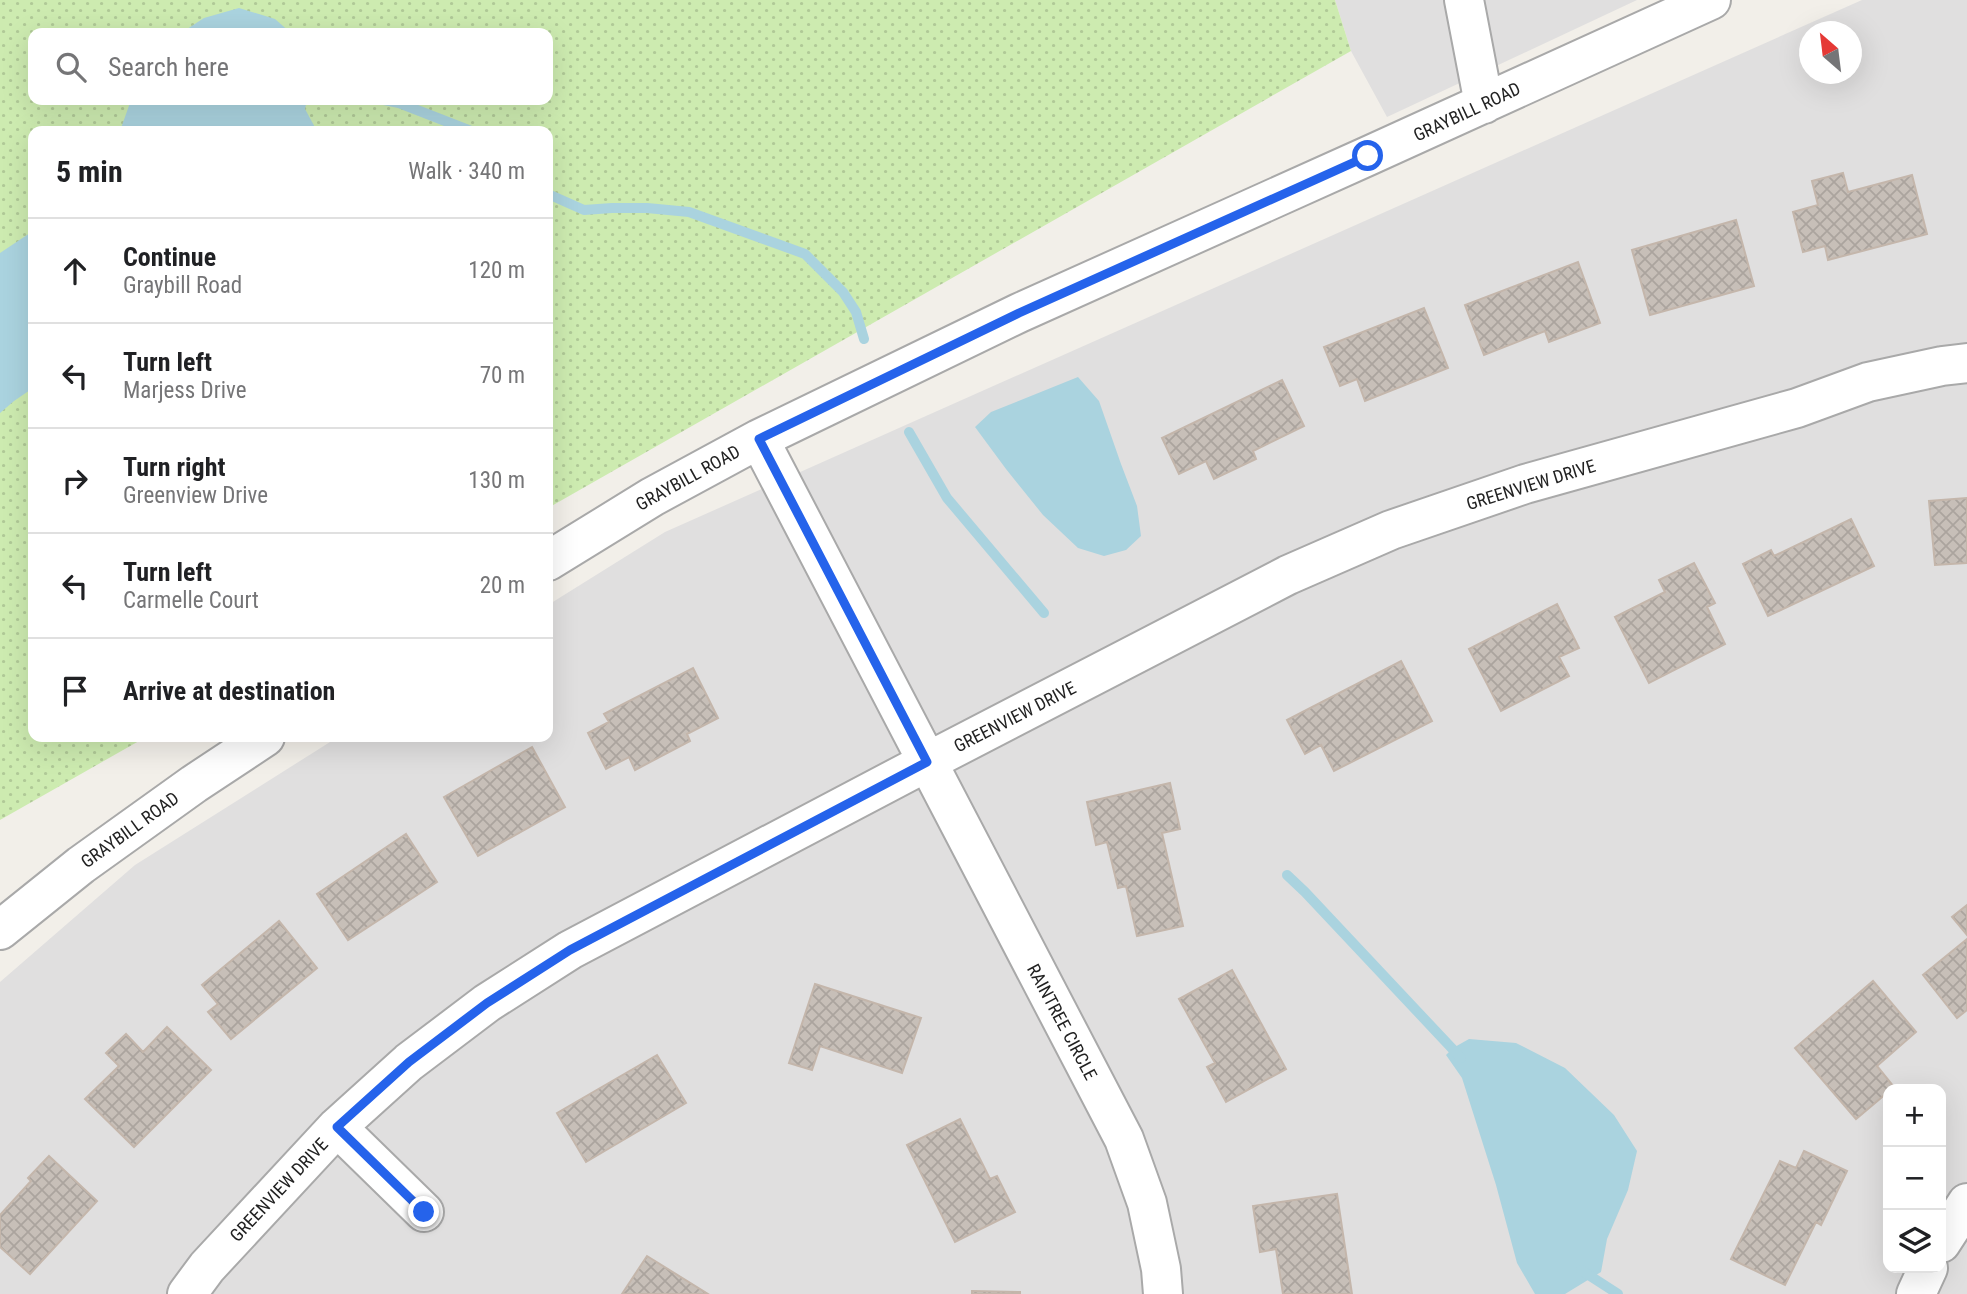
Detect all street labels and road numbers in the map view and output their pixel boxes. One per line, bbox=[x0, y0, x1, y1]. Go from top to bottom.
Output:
street label: GRAYBILL ROAD bbox=[1410, 78, 1524, 145]
street label: GRAYBILL ROAD bbox=[632, 440, 743, 515]
street label: GREENVIEW DRIVE bbox=[1464, 455, 1598, 514]
street label: GREENVIEW DRIVE bbox=[950, 677, 1079, 756]
street label: GRAYBILL ROAD bbox=[77, 787, 183, 872]
street label: RAINTREE CIRCLE bbox=[1023, 960, 1102, 1083]
street label: GREENVIEW DRIVE bbox=[225, 1133, 332, 1246]

